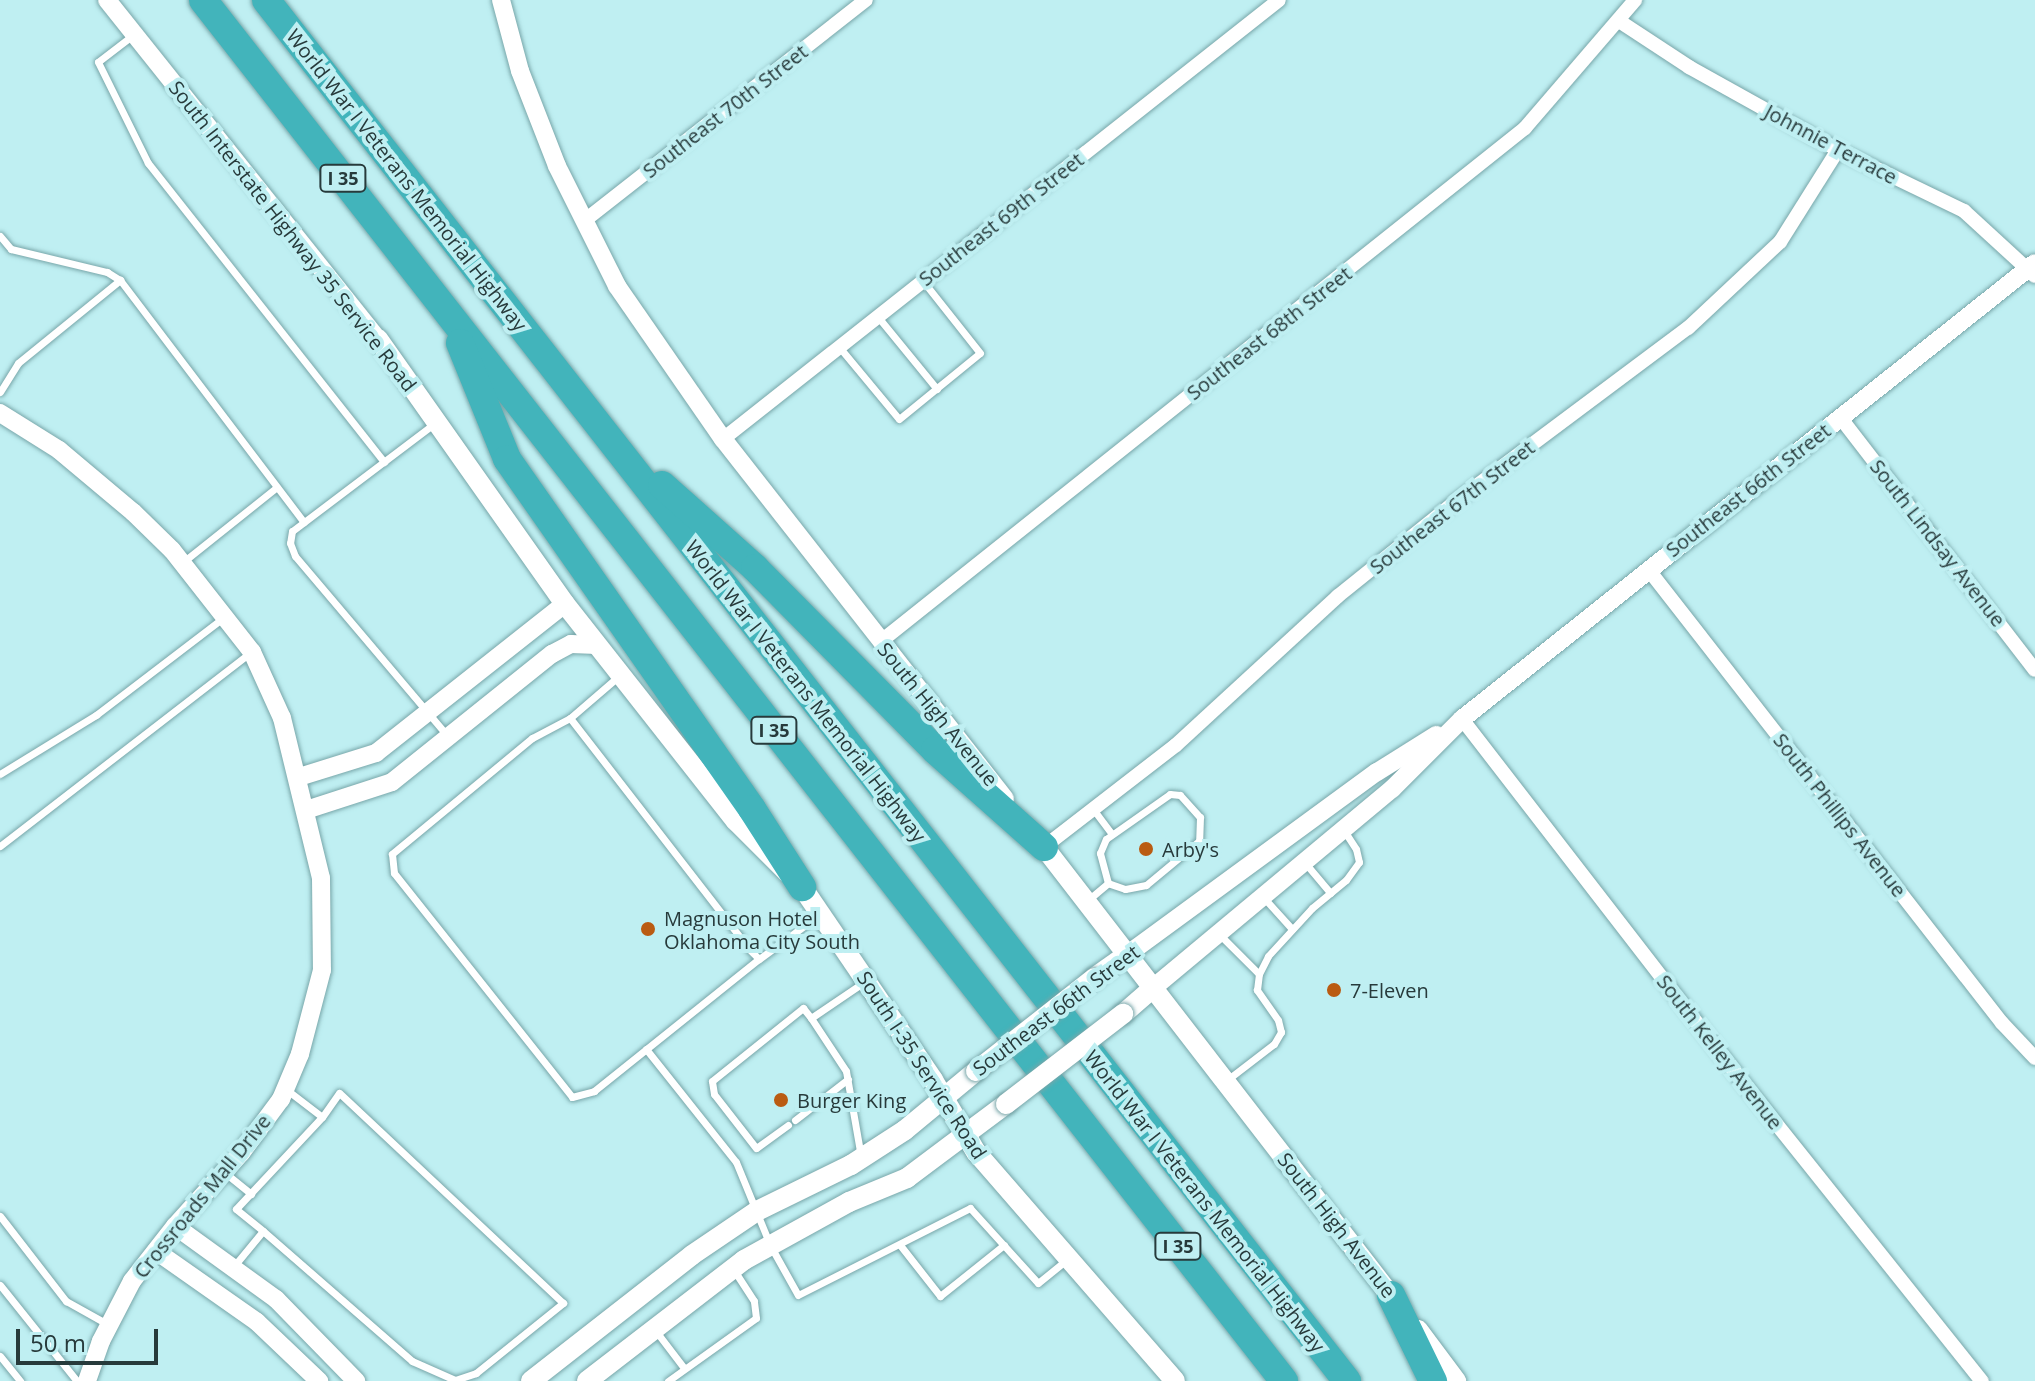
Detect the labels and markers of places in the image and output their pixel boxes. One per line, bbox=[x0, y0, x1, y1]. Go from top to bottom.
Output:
place label: Arby's bbox=[1162, 837, 1219, 861]
marker: Arby's bbox=[1137, 840, 1155, 858]
place label: Magnuson Hotel Oklahoma City South bbox=[664, 906, 860, 953]
marker: Magnuson Hotel Oklahoma City South bbox=[639, 920, 657, 938]
place label: 7-Eleven bbox=[1350, 978, 1429, 1002]
marker: 7-Eleven bbox=[1325, 981, 1343, 999]
place label: Burger King bbox=[797, 1088, 906, 1112]
marker: Burger King bbox=[772, 1091, 790, 1109]

